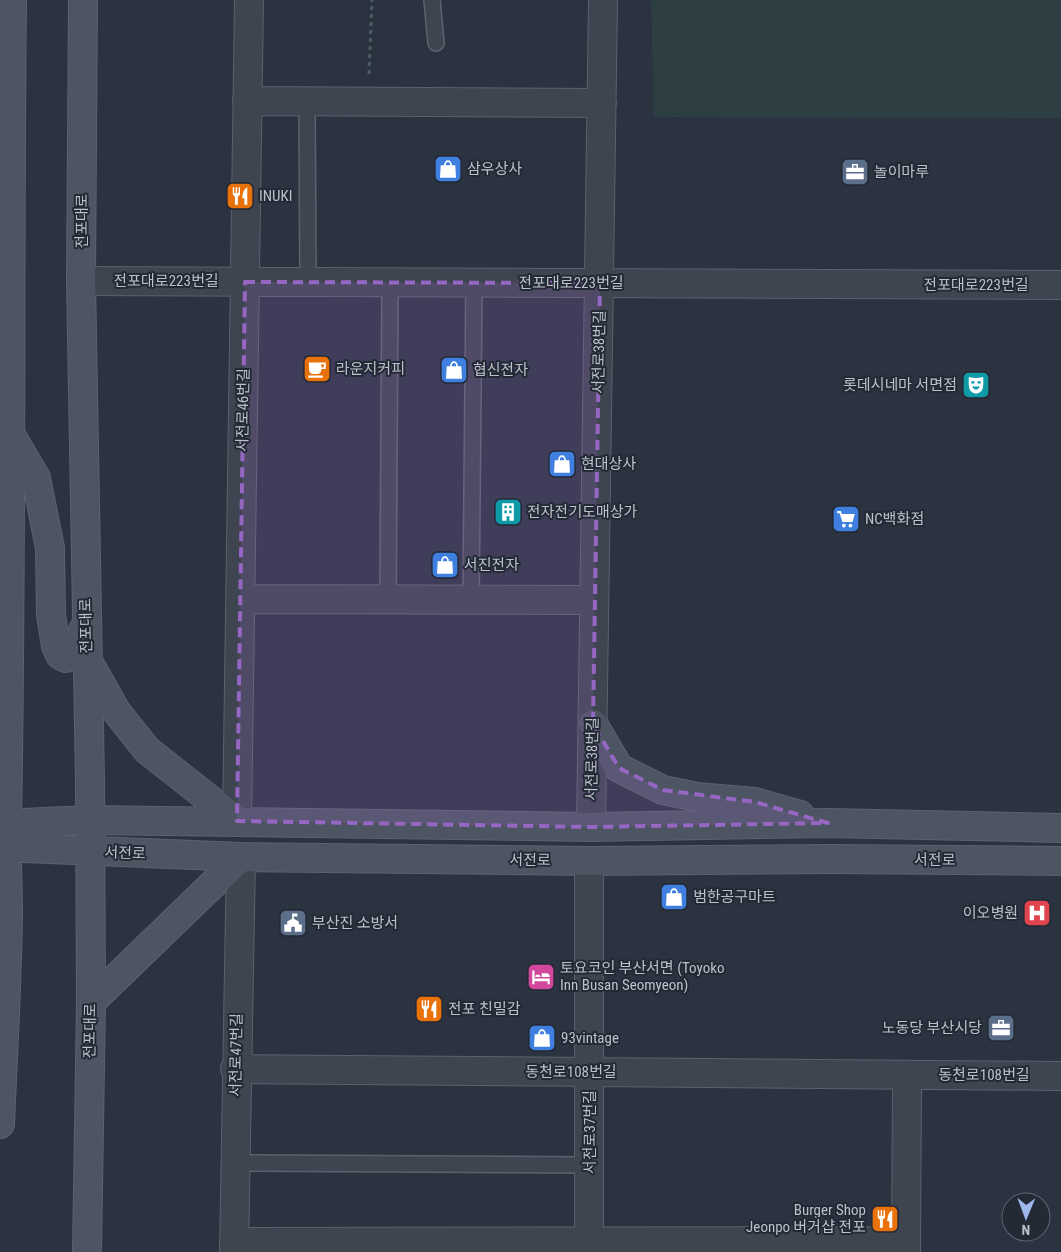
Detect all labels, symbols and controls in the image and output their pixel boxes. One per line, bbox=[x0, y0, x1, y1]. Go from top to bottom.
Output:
shop icon: 삼우상사 bbox=[433, 154, 463, 184]
office icon: 놀이마루 bbox=[840, 157, 870, 187]
place label: 삼우상사 bbox=[467, 160, 522, 178]
place label: 놀이마루 bbox=[874, 163, 929, 181]
restaurant icon: INUKI bbox=[225, 181, 255, 211]
place label: INUKI bbox=[259, 187, 292, 205]
street label: 전포대로 bbox=[73, 193, 91, 249]
street label: 전포대로223번길 bbox=[113, 272, 219, 290]
street label: 전포대로223번길 bbox=[518, 274, 624, 292]
street label: 전포대로223번길 bbox=[923, 276, 1029, 294]
street label: 서전로38번길 bbox=[589, 310, 609, 394]
cafe icon: 라운지커피 bbox=[302, 354, 332, 384]
shop icon: 협신전자 bbox=[439, 355, 469, 385]
place label: 라운지커피 bbox=[336, 360, 405, 378]
place label: 협신전자 bbox=[473, 361, 528, 379]
street label: 서전로46번길 bbox=[233, 368, 253, 452]
theatre icon: 롯데시네마 서면점 bbox=[961, 370, 991, 400]
place label: 롯데시네마 서면점 bbox=[843, 376, 957, 394]
shop icon: 현대상사 bbox=[547, 449, 577, 479]
place label: 현대상사 bbox=[581, 455, 636, 473]
building icon: 전자전기도매상가 bbox=[493, 497, 523, 527]
place label: 전자전기도매상가 bbox=[527, 503, 638, 521]
supermarket icon: NC백화점 bbox=[831, 504, 861, 534]
place label: NC백화점 bbox=[865, 510, 924, 528]
shop icon: 서진전자 bbox=[430, 550, 460, 580]
place label: 서진전자 bbox=[464, 556, 519, 574]
street label: 전포대로 bbox=[77, 598, 95, 654]
street label: 서전로38번길 bbox=[582, 717, 602, 801]
street label: 서전로 bbox=[104, 843, 146, 863]
street label: 서전로 bbox=[509, 851, 551, 869]
street label: 서전로 bbox=[914, 851, 956, 869]
shop icon: 범한공구마트 bbox=[659, 882, 689, 912]
place label: 범한공구마트 bbox=[693, 888, 776, 906]
hospital icon: 이오병원 bbox=[1022, 898, 1052, 928]
place label: 이오병원 bbox=[963, 904, 1018, 922]
public building icon: 부산진 소방서 bbox=[278, 908, 308, 938]
place label: 부산진 소방서 bbox=[312, 914, 398, 932]
place label: 토요코인 부산서면 (Toyoko Inn Busan Seomyeon) bbox=[560, 959, 724, 994]
hotel icon: 토요코인 부산서면 (Toyoko Inn Busan Seomyeon) bbox=[526, 962, 556, 992]
restaurant icon: 전포 친밀감 bbox=[414, 994, 444, 1024]
place label: 전포 친밀감 bbox=[448, 1000, 521, 1018]
street label: 전포대로 bbox=[81, 1003, 99, 1059]
street label: 서전로47번길 bbox=[226, 1013, 246, 1097]
office icon: 노동당 부산시당 bbox=[986, 1013, 1016, 1043]
place label: 노동당 부산시당 bbox=[882, 1019, 982, 1037]
shop icon: 93vintage bbox=[527, 1023, 557, 1053]
place label: 93vintage bbox=[561, 1029, 619, 1047]
street label: 동천로108번길 bbox=[525, 1063, 617, 1081]
street label: 동천로108번길 bbox=[938, 1066, 1030, 1084]
street label: 서전로37번길 bbox=[581, 1090, 599, 1174]
north arrow bbox=[1001, 1192, 1051, 1242]
place label: Burger Shop Jeonpo 버거샵 전포 bbox=[746, 1201, 866, 1236]
restaurant icon: Burger Shop Jeonpo 버거샵 전포 bbox=[870, 1204, 900, 1234]
text: N bbox=[1021, 1222, 1030, 1238]

